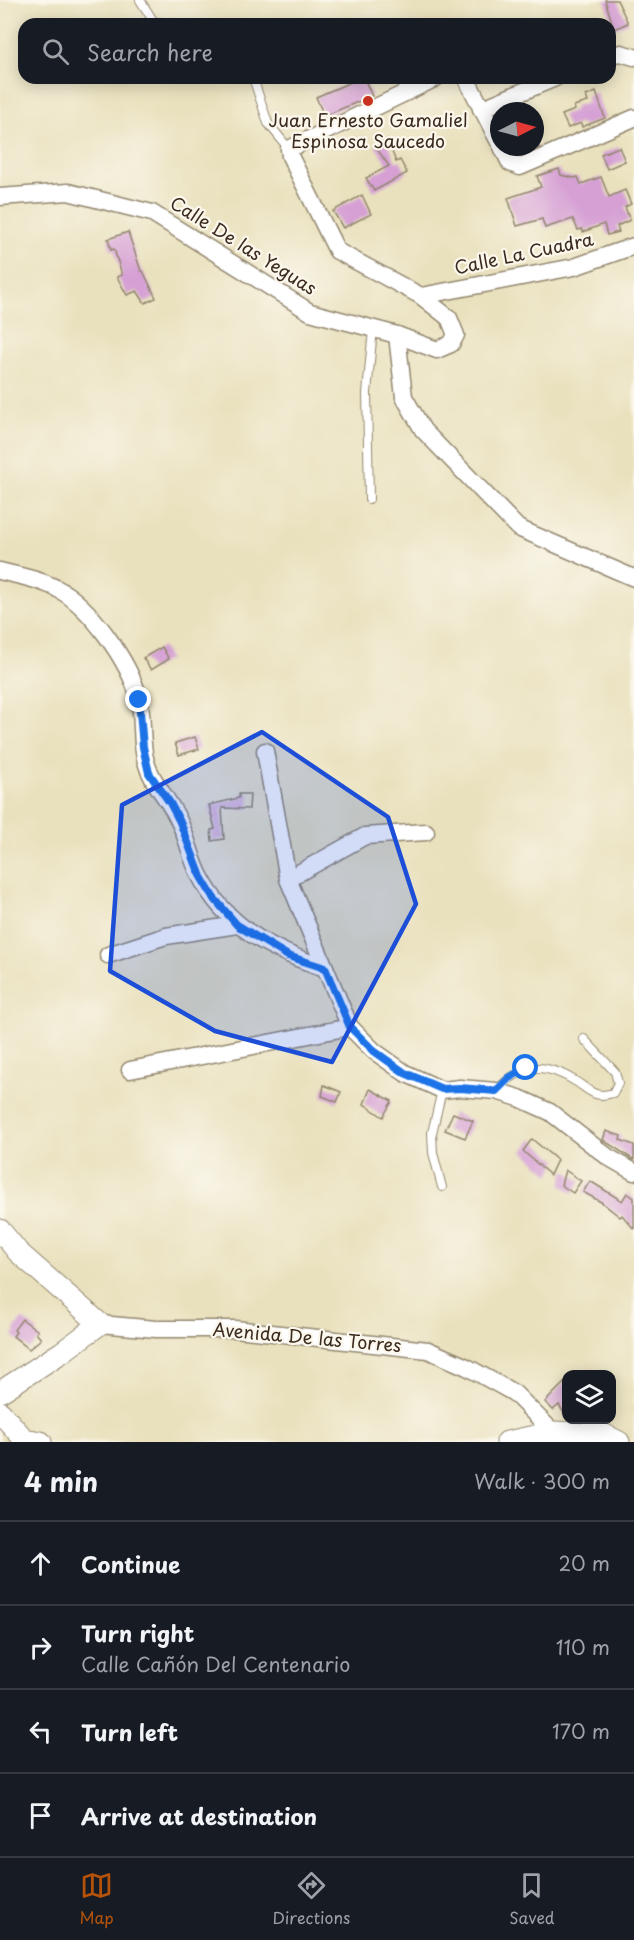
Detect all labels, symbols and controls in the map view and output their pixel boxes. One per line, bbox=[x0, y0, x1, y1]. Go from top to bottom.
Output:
search box bbox=[18, 18, 616, 84]
icon: search bbox=[39, 35, 72, 68]
text: Search here bbox=[87, 35, 213, 68]
marker: Juan Ernesto Gamaliel Espinosa Saucedo bbox=[361, 94, 375, 108]
north arrow bbox=[490, 102, 544, 156]
place label: Juan Ernesto Gamaliel Espinosa Saucedo bbox=[268, 106, 468, 154]
street label: Calle De las Yeguas bbox=[165, 189, 322, 301]
street label: Calle La Cuadra bbox=[452, 225, 596, 280]
route end bbox=[125, 686, 151, 712]
route start bbox=[512, 1054, 538, 1080]
street label: Avenida De las Torres bbox=[212, 1315, 402, 1358]
map controls bbox=[562, 1370, 616, 1424]
button: layers bbox=[562, 1370, 616, 1424]
text: 4 min bbox=[24, 1462, 98, 1501]
text: Walk · 300 m bbox=[474, 1466, 610, 1496]
icon: ahead bbox=[24, 1547, 57, 1580]
text: Continue bbox=[81, 1547, 180, 1580]
text: 20 m bbox=[558, 1548, 610, 1578]
text: Turn right bbox=[81, 1616, 194, 1649]
icon: right bbox=[24, 1631, 57, 1664]
text: 110 m bbox=[556, 1632, 610, 1662]
text: Calle Cañón Del Centenario bbox=[81, 1649, 350, 1679]
icon: left bbox=[24, 1715, 57, 1748]
text: Turn left bbox=[81, 1715, 178, 1748]
text: 170 m bbox=[552, 1716, 610, 1746]
icon: arrive bbox=[24, 1799, 57, 1832]
text: Arrive at destination bbox=[81, 1799, 317, 1832]
tab: Map bbox=[79, 1869, 114, 1929]
tab: Directions bbox=[272, 1869, 350, 1929]
tab: Saved bbox=[509, 1869, 555, 1929]

